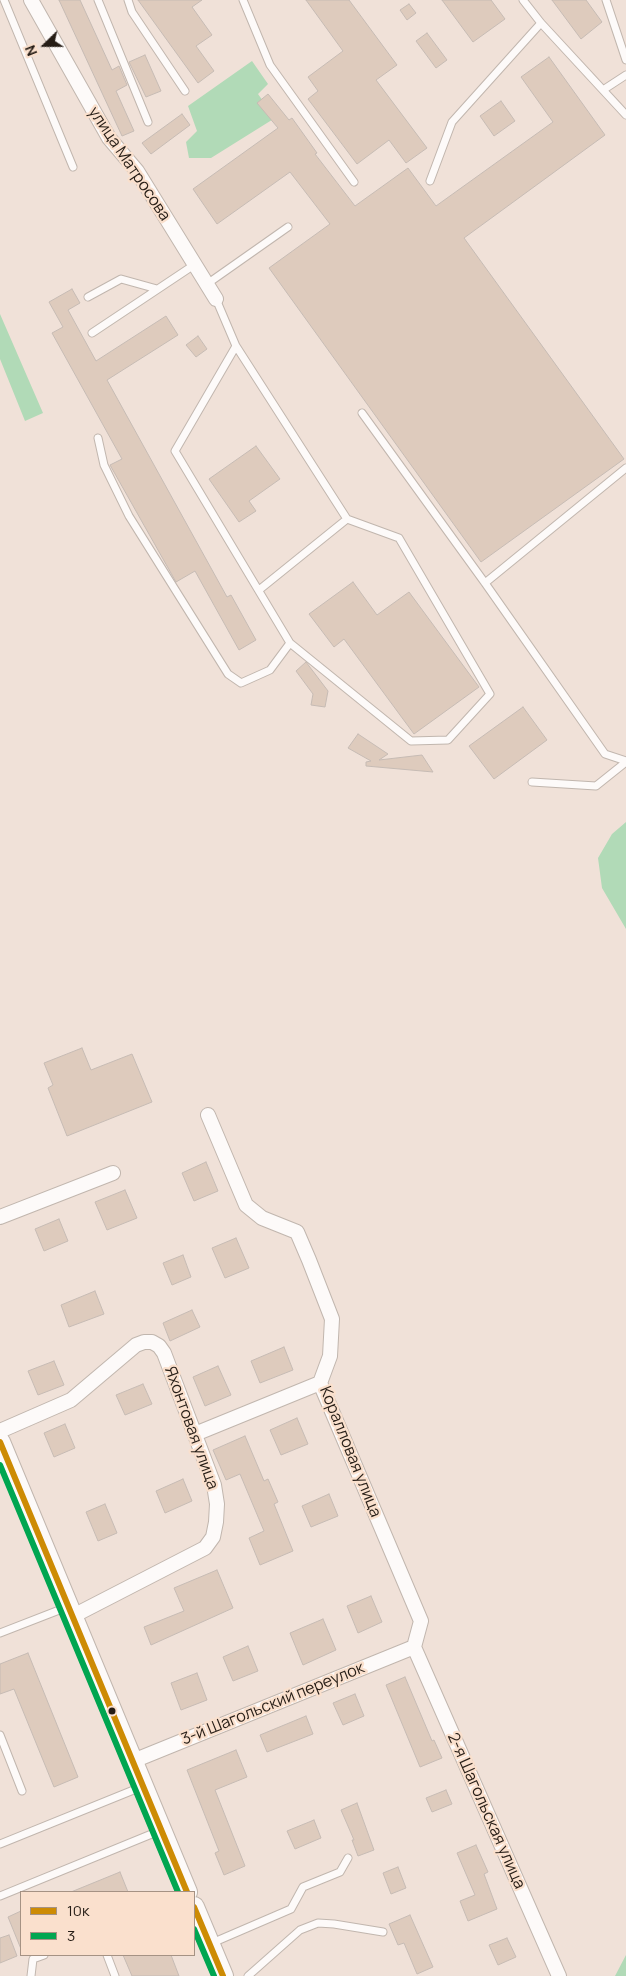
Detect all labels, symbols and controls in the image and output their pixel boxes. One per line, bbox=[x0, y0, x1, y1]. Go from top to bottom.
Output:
north arrow bbox=[20, 20, 70, 70]
text: N bbox=[20, 43, 41, 59]
street label: улица Матросова bbox=[84, 103, 174, 225]
street label: Яхонтовая улица bbox=[160, 1364, 222, 1492]
street label: Коралловая улица bbox=[315, 1384, 385, 1520]
street label: 3-й Шагольский переулок bbox=[179, 1658, 367, 1750]
unlabelled marker bbox=[107, 1706, 117, 1716]
street label: 2-я Шагольская улица bbox=[443, 1730, 529, 1892]
legend bbox=[20, 1891, 195, 1956]
text: 10к bbox=[67, 1900, 89, 1921]
text: 3 bbox=[67, 1925, 75, 1946]

